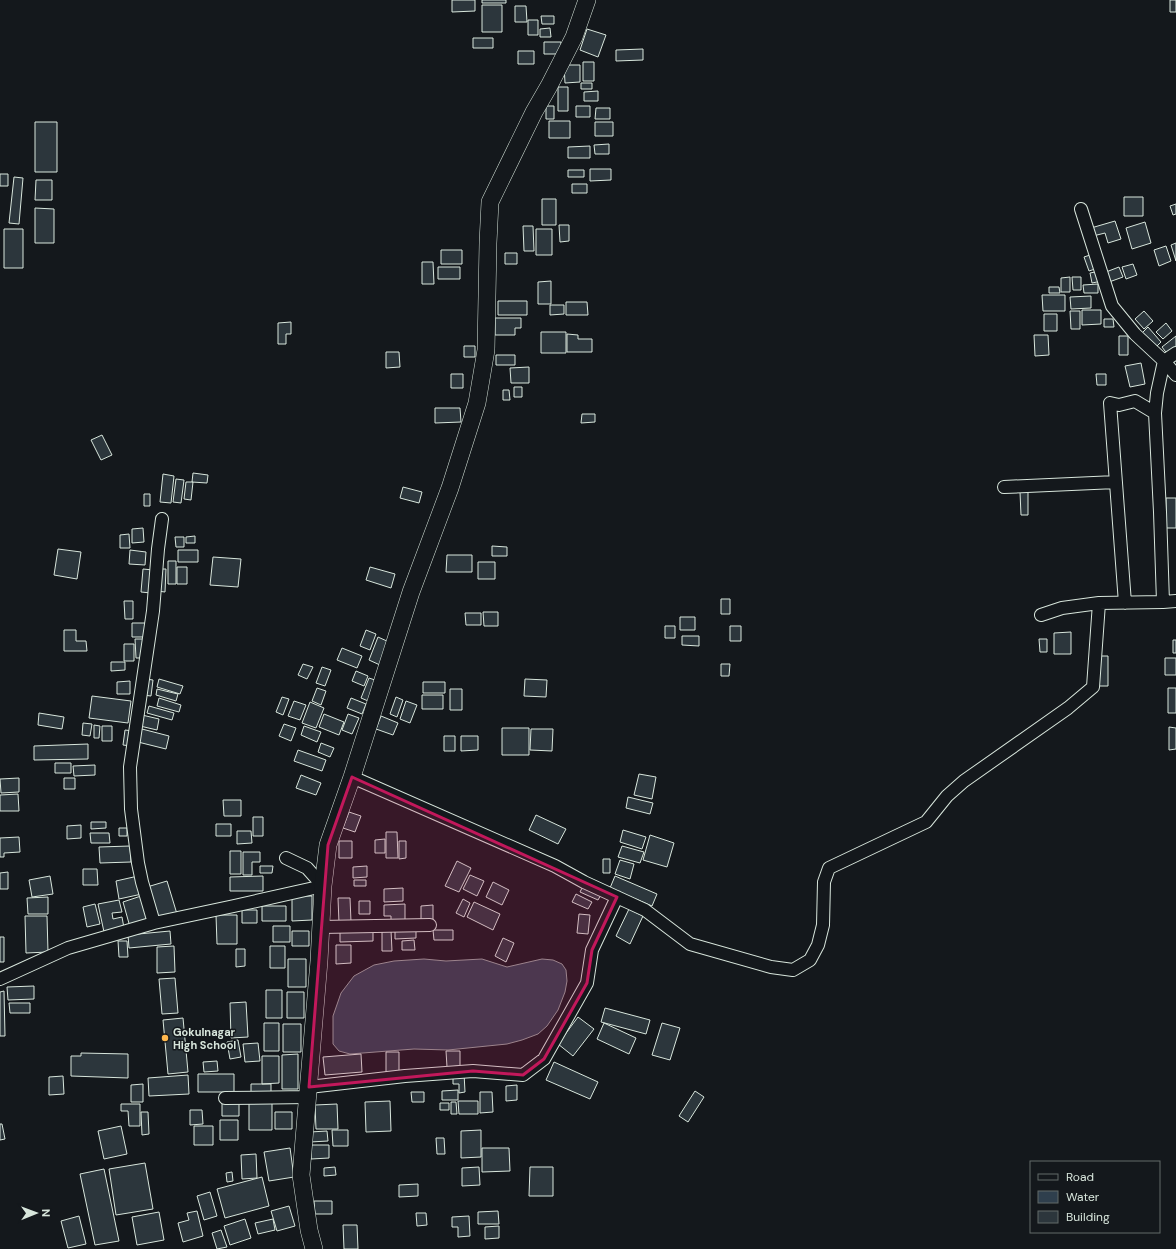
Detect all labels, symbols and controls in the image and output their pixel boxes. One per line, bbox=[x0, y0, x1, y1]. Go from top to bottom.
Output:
place label: Gokulnagar High School bbox=[173, 1025, 236, 1052]
marker: Gokulnagar High School bbox=[160, 1033, 170, 1043]
legend bbox=[1030, 1161, 1160, 1233]
text: Road bbox=[1066, 1169, 1094, 1185]
text: Water bbox=[1066, 1189, 1100, 1205]
north arrow bbox=[16, 1193, 56, 1233]
text: N bbox=[39, 1209, 53, 1217]
text: Building bbox=[1066, 1209, 1110, 1225]

